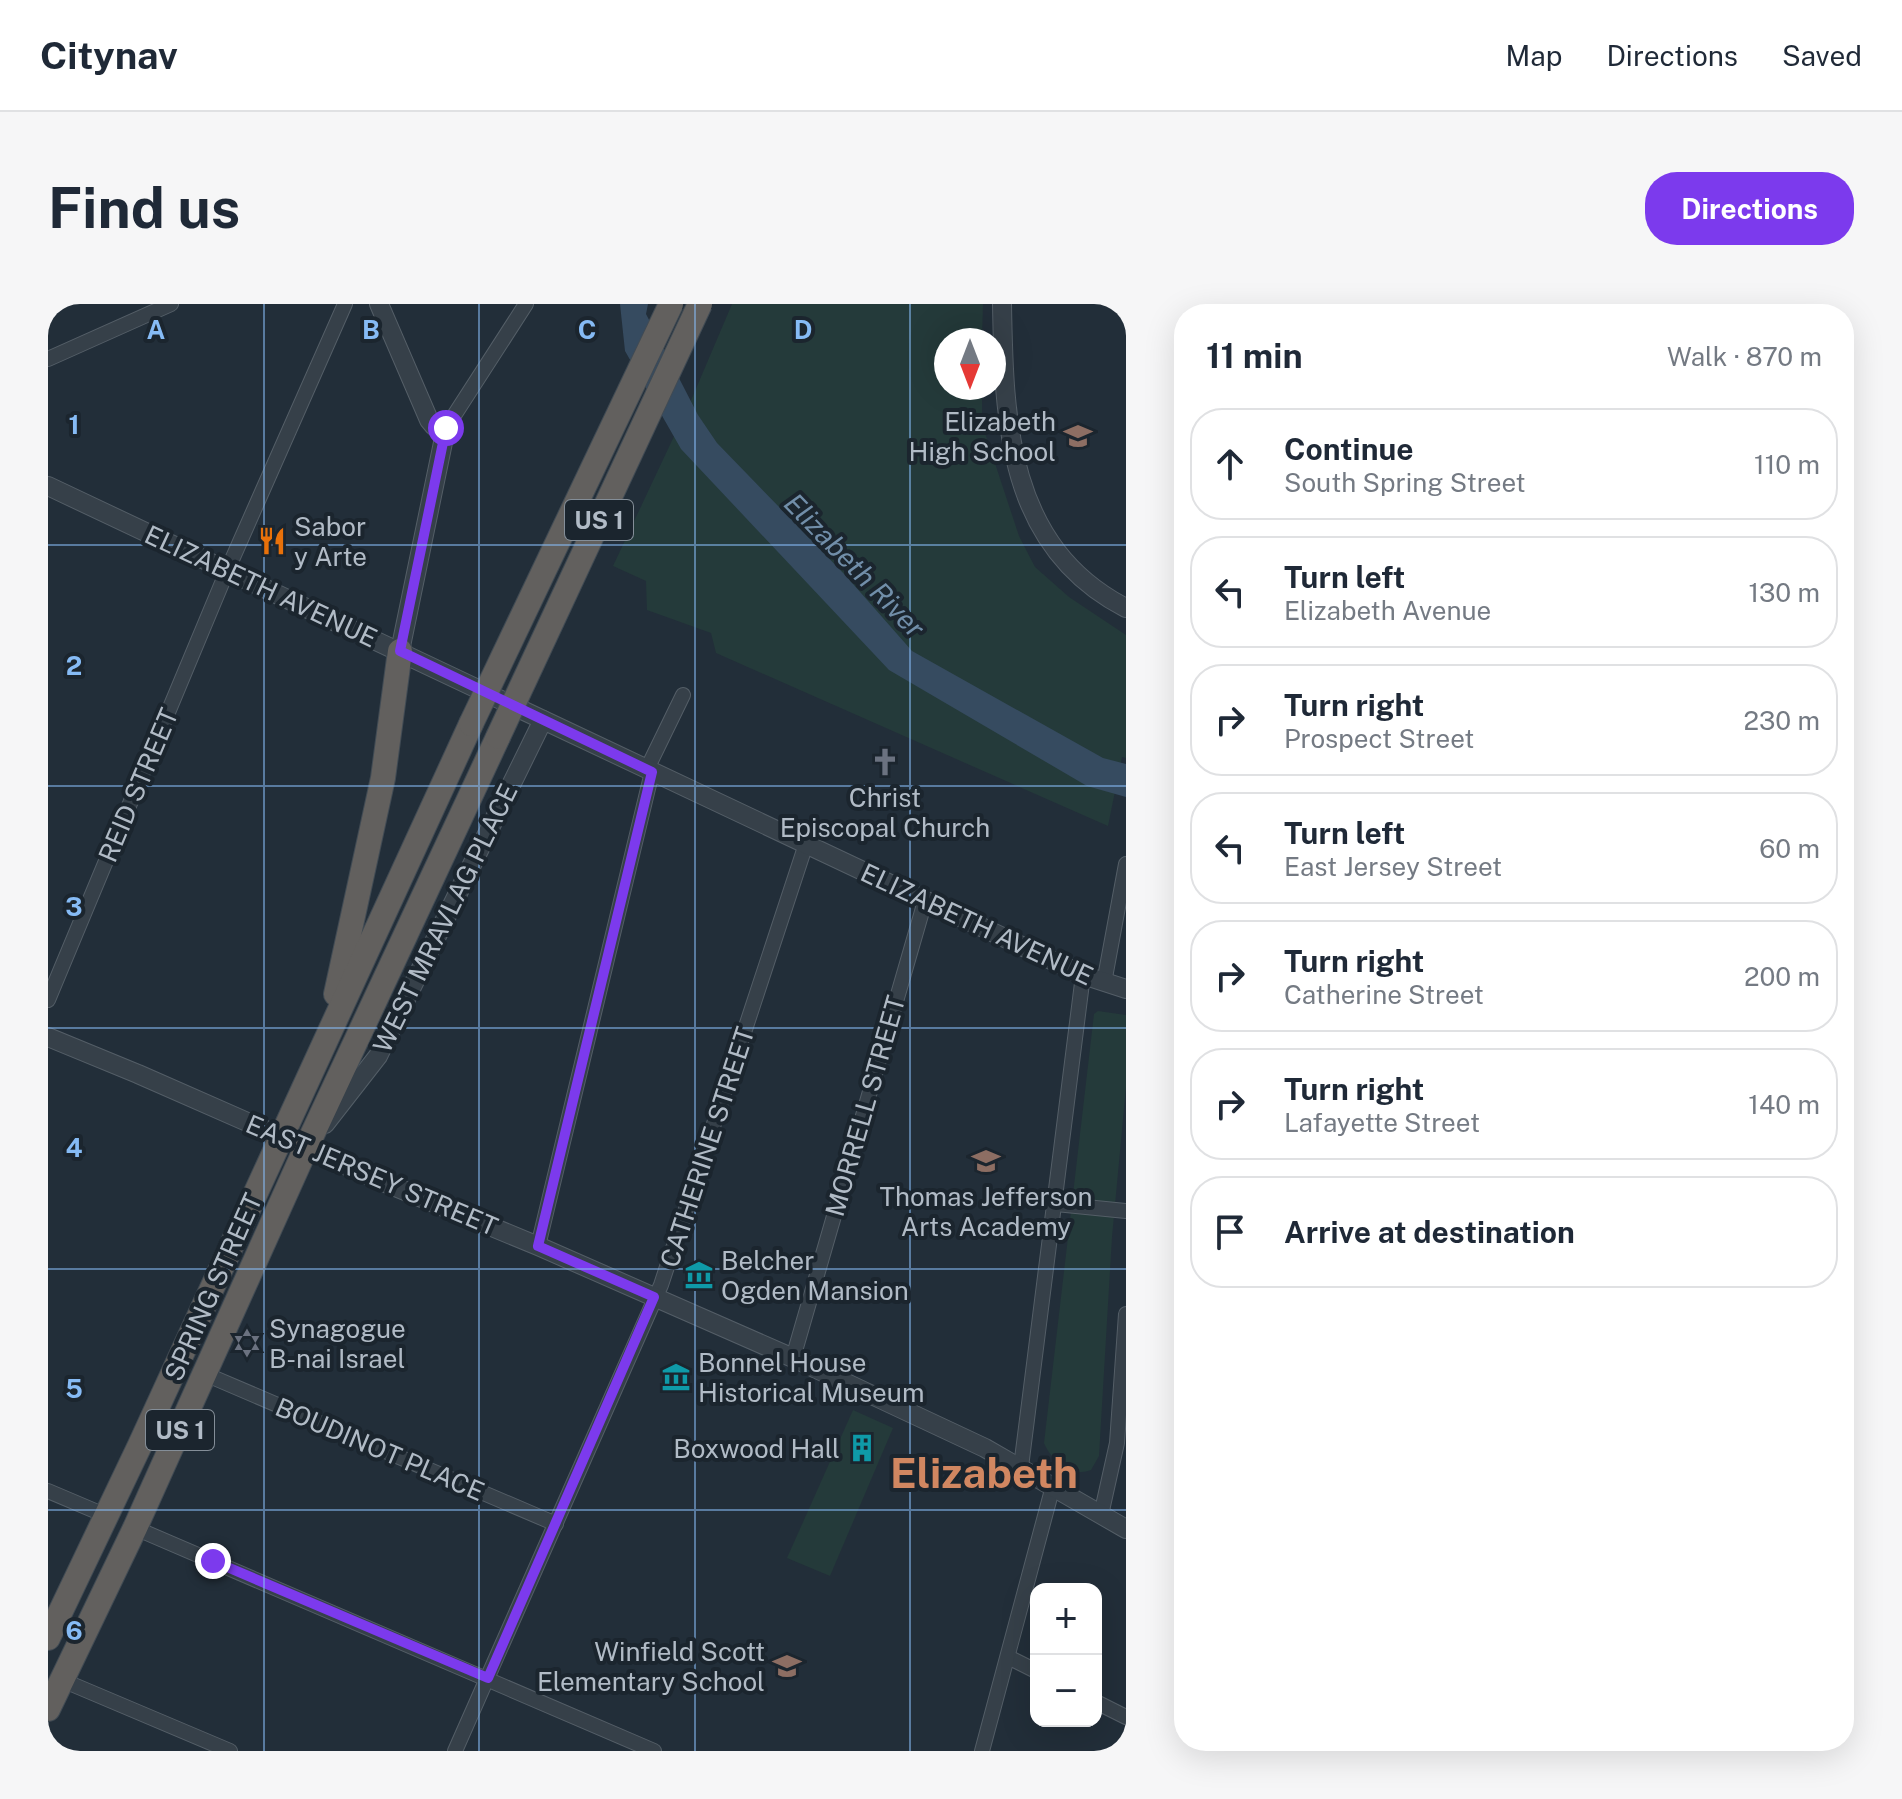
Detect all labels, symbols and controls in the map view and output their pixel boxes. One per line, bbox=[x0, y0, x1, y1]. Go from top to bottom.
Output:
text: Citynav bbox=[40, 33, 178, 78]
text: Map bbox=[1506, 39, 1562, 72]
text: Directions bbox=[1606, 39, 1738, 72]
text: Saved bbox=[1782, 39, 1862, 72]
button: Directions bbox=[1645, 172, 1854, 245]
text: Find us bbox=[48, 175, 240, 241]
text: A bbox=[147, 314, 166, 345]
text: B bbox=[362, 314, 380, 345]
text: C bbox=[578, 314, 596, 345]
text: D bbox=[794, 314, 812, 345]
north arrow bbox=[934, 328, 1006, 400]
text: 11 min bbox=[1206, 336, 1303, 376]
text: Walk · 870 m bbox=[1667, 341, 1822, 372]
place label: Elizabeth High School bbox=[909, 406, 1056, 467]
text: 1 bbox=[68, 409, 80, 440]
route start bbox=[428, 410, 464, 446]
school or university icon: Elizabeth High School bbox=[1063, 421, 1093, 451]
text: Continue bbox=[1284, 431, 1414, 467]
icon: ahead bbox=[1208, 442, 1252, 486]
text: 110 m bbox=[1754, 449, 1820, 480]
text: South Spring Street bbox=[1284, 467, 1526, 498]
water label: Elizabeth River bbox=[778, 486, 932, 644]
road number: US 1 bbox=[565, 500, 633, 540]
place label: Sabor y Arte bbox=[294, 511, 367, 572]
street label: ELIZABETH AVENUE bbox=[140, 519, 382, 653]
restaurant icon: Sabor y Arte bbox=[257, 526, 287, 556]
text: Turn left bbox=[1284, 559, 1405, 595]
icon: left bbox=[1208, 570, 1252, 614]
text: 130 m bbox=[1748, 577, 1820, 608]
text: Elizabeth Avenue bbox=[1284, 595, 1491, 626]
text: 2 bbox=[66, 650, 82, 681]
text: Turn right bbox=[1284, 687, 1424, 723]
icon: right bbox=[1208, 698, 1252, 742]
street label: REID STREET bbox=[92, 703, 184, 867]
text: 230 m bbox=[1744, 705, 1820, 736]
text: Prospect Street bbox=[1284, 723, 1474, 754]
church icon: Christ Episcopal Church bbox=[870, 747, 900, 777]
street label: WEST MRAVLAG PLACE bbox=[366, 778, 524, 1058]
place label: Christ Episcopal Church bbox=[780, 782, 990, 843]
text: Turn left bbox=[1284, 815, 1405, 851]
icon: left bbox=[1208, 826, 1252, 870]
text: 60 m bbox=[1759, 833, 1820, 864]
text: East Jersey Street bbox=[1284, 851, 1502, 882]
street label: ELIZABETH AVENUE bbox=[856, 857, 1098, 991]
text: 3 bbox=[65, 891, 83, 922]
text: Turn right bbox=[1284, 943, 1424, 979]
icon: right bbox=[1208, 954, 1252, 998]
text: 200 m bbox=[1744, 961, 1820, 992]
text: Catherine Street bbox=[1284, 979, 1484, 1010]
street label: MORRELL STREET bbox=[819, 992, 911, 1220]
street label: CATHERINE STREET bbox=[654, 1023, 760, 1271]
text: Turn right bbox=[1284, 1071, 1424, 1107]
icon: right bbox=[1208, 1082, 1252, 1126]
text: 140 m bbox=[1748, 1089, 1820, 1120]
text: Lafayette Street bbox=[1284, 1107, 1480, 1138]
street label: EAST JERSEY STREET bbox=[242, 1108, 502, 1242]
text: 4 bbox=[65, 1132, 83, 1163]
school or university icon: Thomas Jefferson Arts Academy bbox=[971, 1146, 1001, 1176]
place label: Thomas Jefferson Arts Academy bbox=[880, 1181, 1092, 1242]
street label: SPRING STREET bbox=[158, 1188, 268, 1386]
icon: arrive bbox=[1208, 1210, 1252, 1254]
text: Arrive at destination bbox=[1284, 1214, 1575, 1250]
place label: Belcher Ogden Mansion bbox=[721, 1245, 909, 1306]
museum icon: Belcher Ogden Mansion bbox=[684, 1260, 714, 1290]
place label: Synagogue B-nai Israel bbox=[269, 1313, 406, 1374]
synagogue icon: Synagogue B-nai Israel bbox=[232, 1328, 262, 1358]
place label: Bonnel House Historical Museum bbox=[698, 1347, 925, 1408]
museum icon: Bonnel House Historical Museum bbox=[661, 1362, 691, 1392]
text: 5 bbox=[65, 1373, 83, 1404]
street label: BOUDINOT PLACE bbox=[271, 1391, 489, 1507]
road number: US 1 bbox=[146, 1410, 214, 1450]
place label: Boxwood Hall bbox=[673, 1433, 840, 1464]
building icon: Boxwood Hall bbox=[847, 1433, 877, 1463]
district label: Elizabeth bbox=[890, 1448, 1078, 1497]
route end bbox=[195, 1543, 231, 1579]
map controls bbox=[1030, 1583, 1102, 1727]
button: + bbox=[1030, 1583, 1102, 1655]
text: 6 bbox=[65, 1615, 83, 1646]
place label: Winfield Scott Elementary School bbox=[537, 1636, 765, 1697]
school or university icon: Winfield Scott Elementary School bbox=[772, 1651, 802, 1681]
button: − bbox=[1030, 1655, 1102, 1727]

